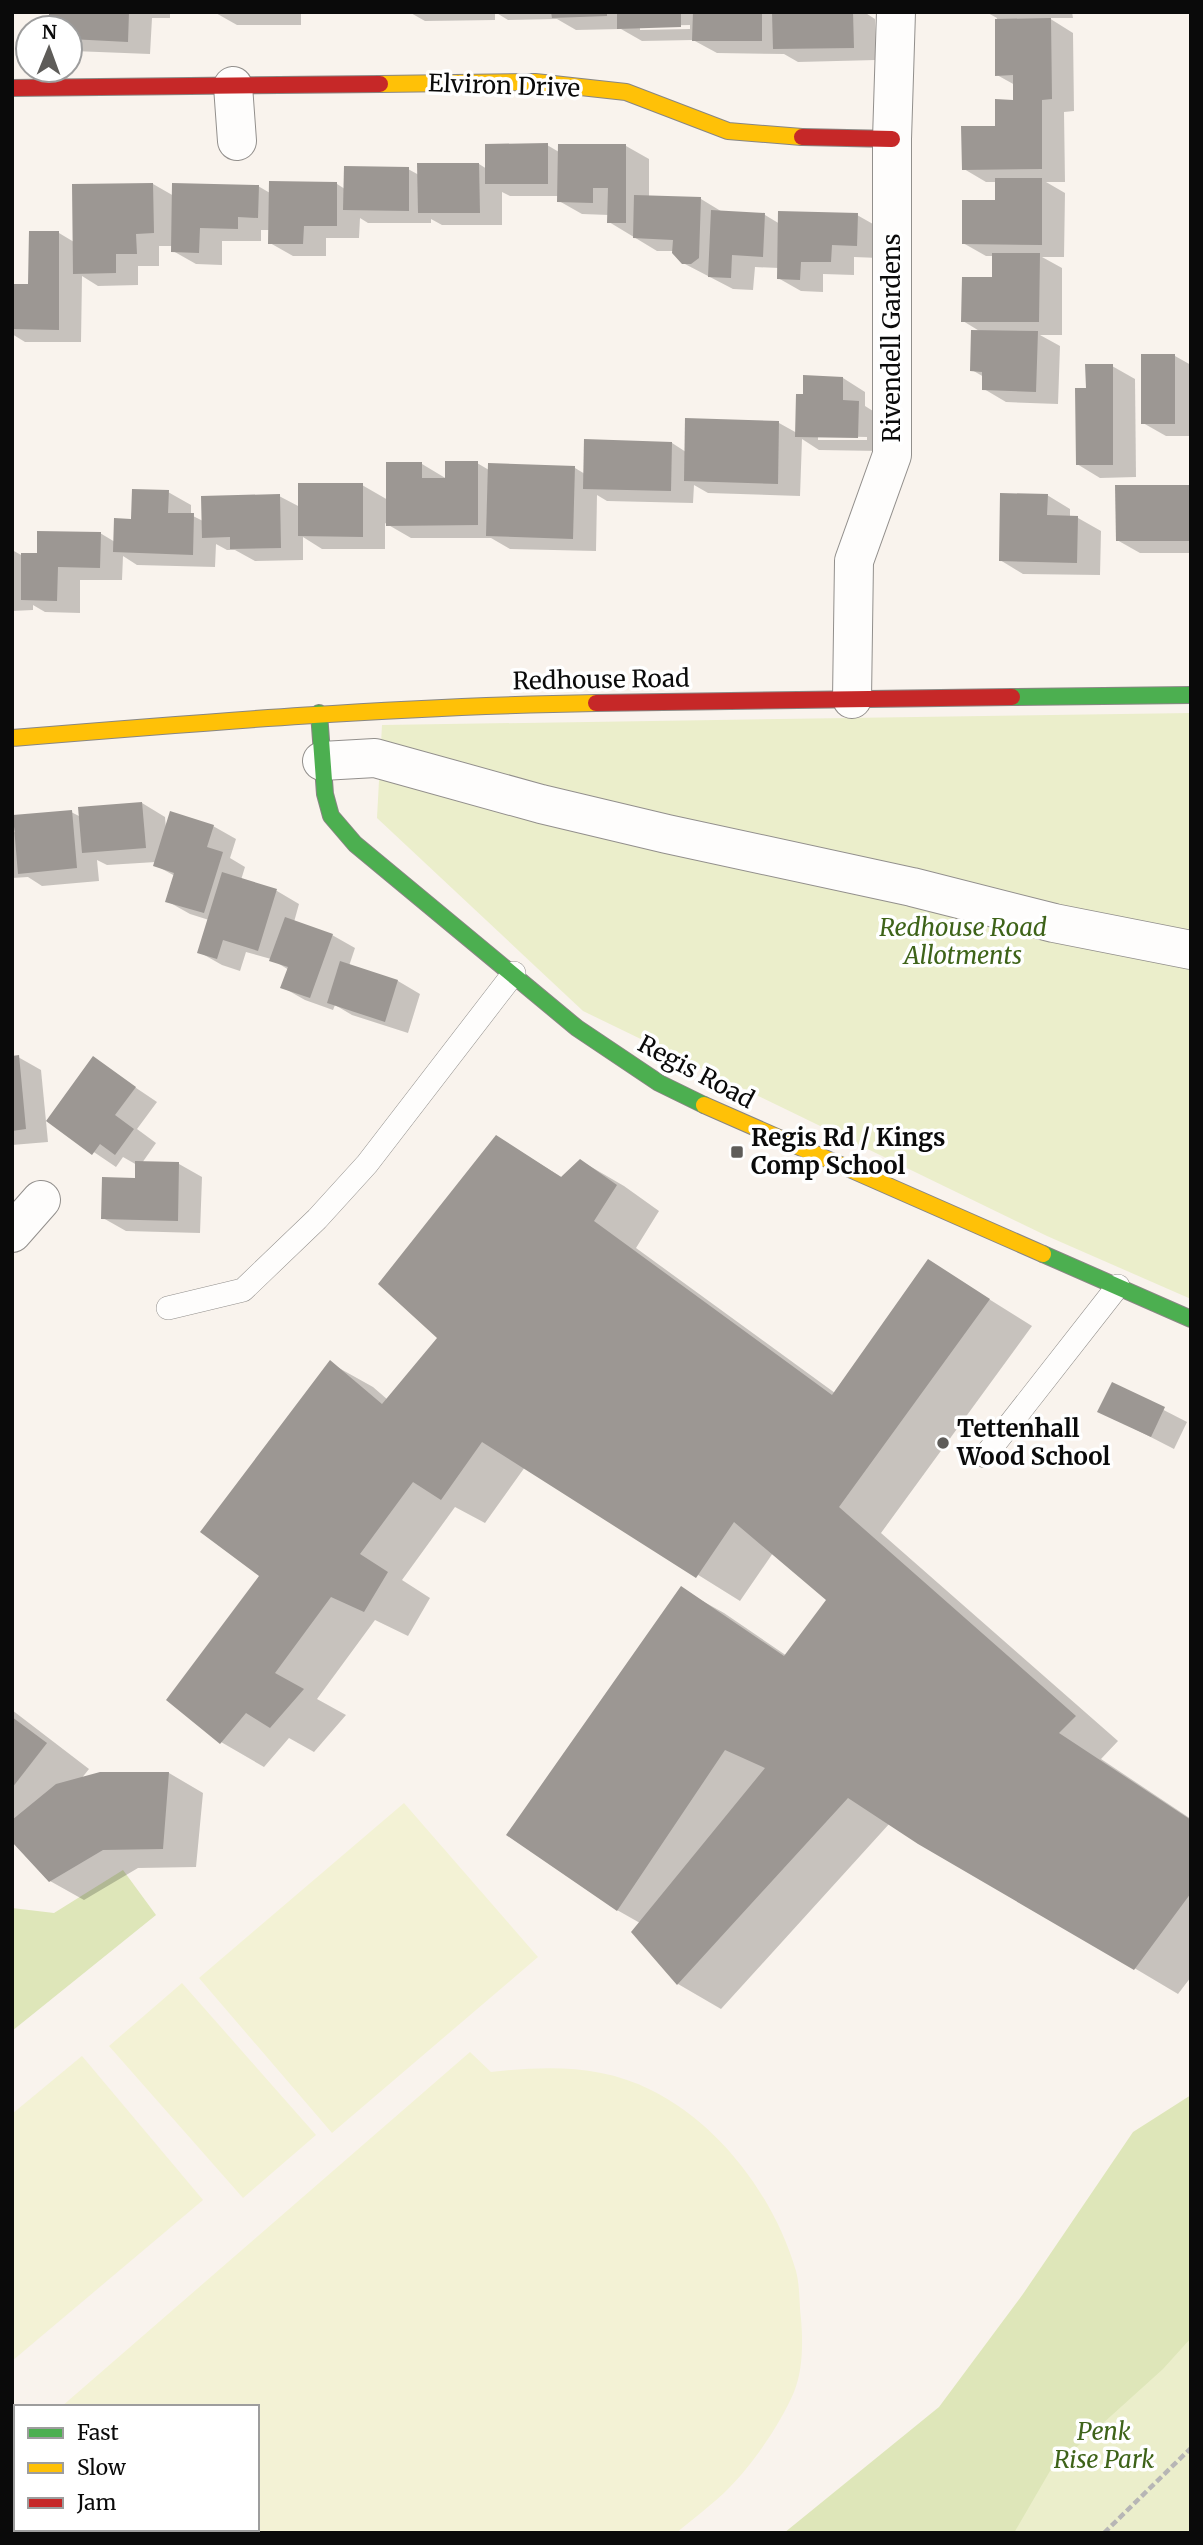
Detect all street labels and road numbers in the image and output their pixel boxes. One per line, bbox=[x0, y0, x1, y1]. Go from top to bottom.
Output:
street label: Elviron Drive bbox=[427, 67, 581, 104]
street label: Rivendell Gardens bbox=[876, 234, 907, 442]
street label: Redhouse Road bbox=[512, 662, 690, 697]
street label: Regis Road bbox=[633, 1028, 760, 1115]

